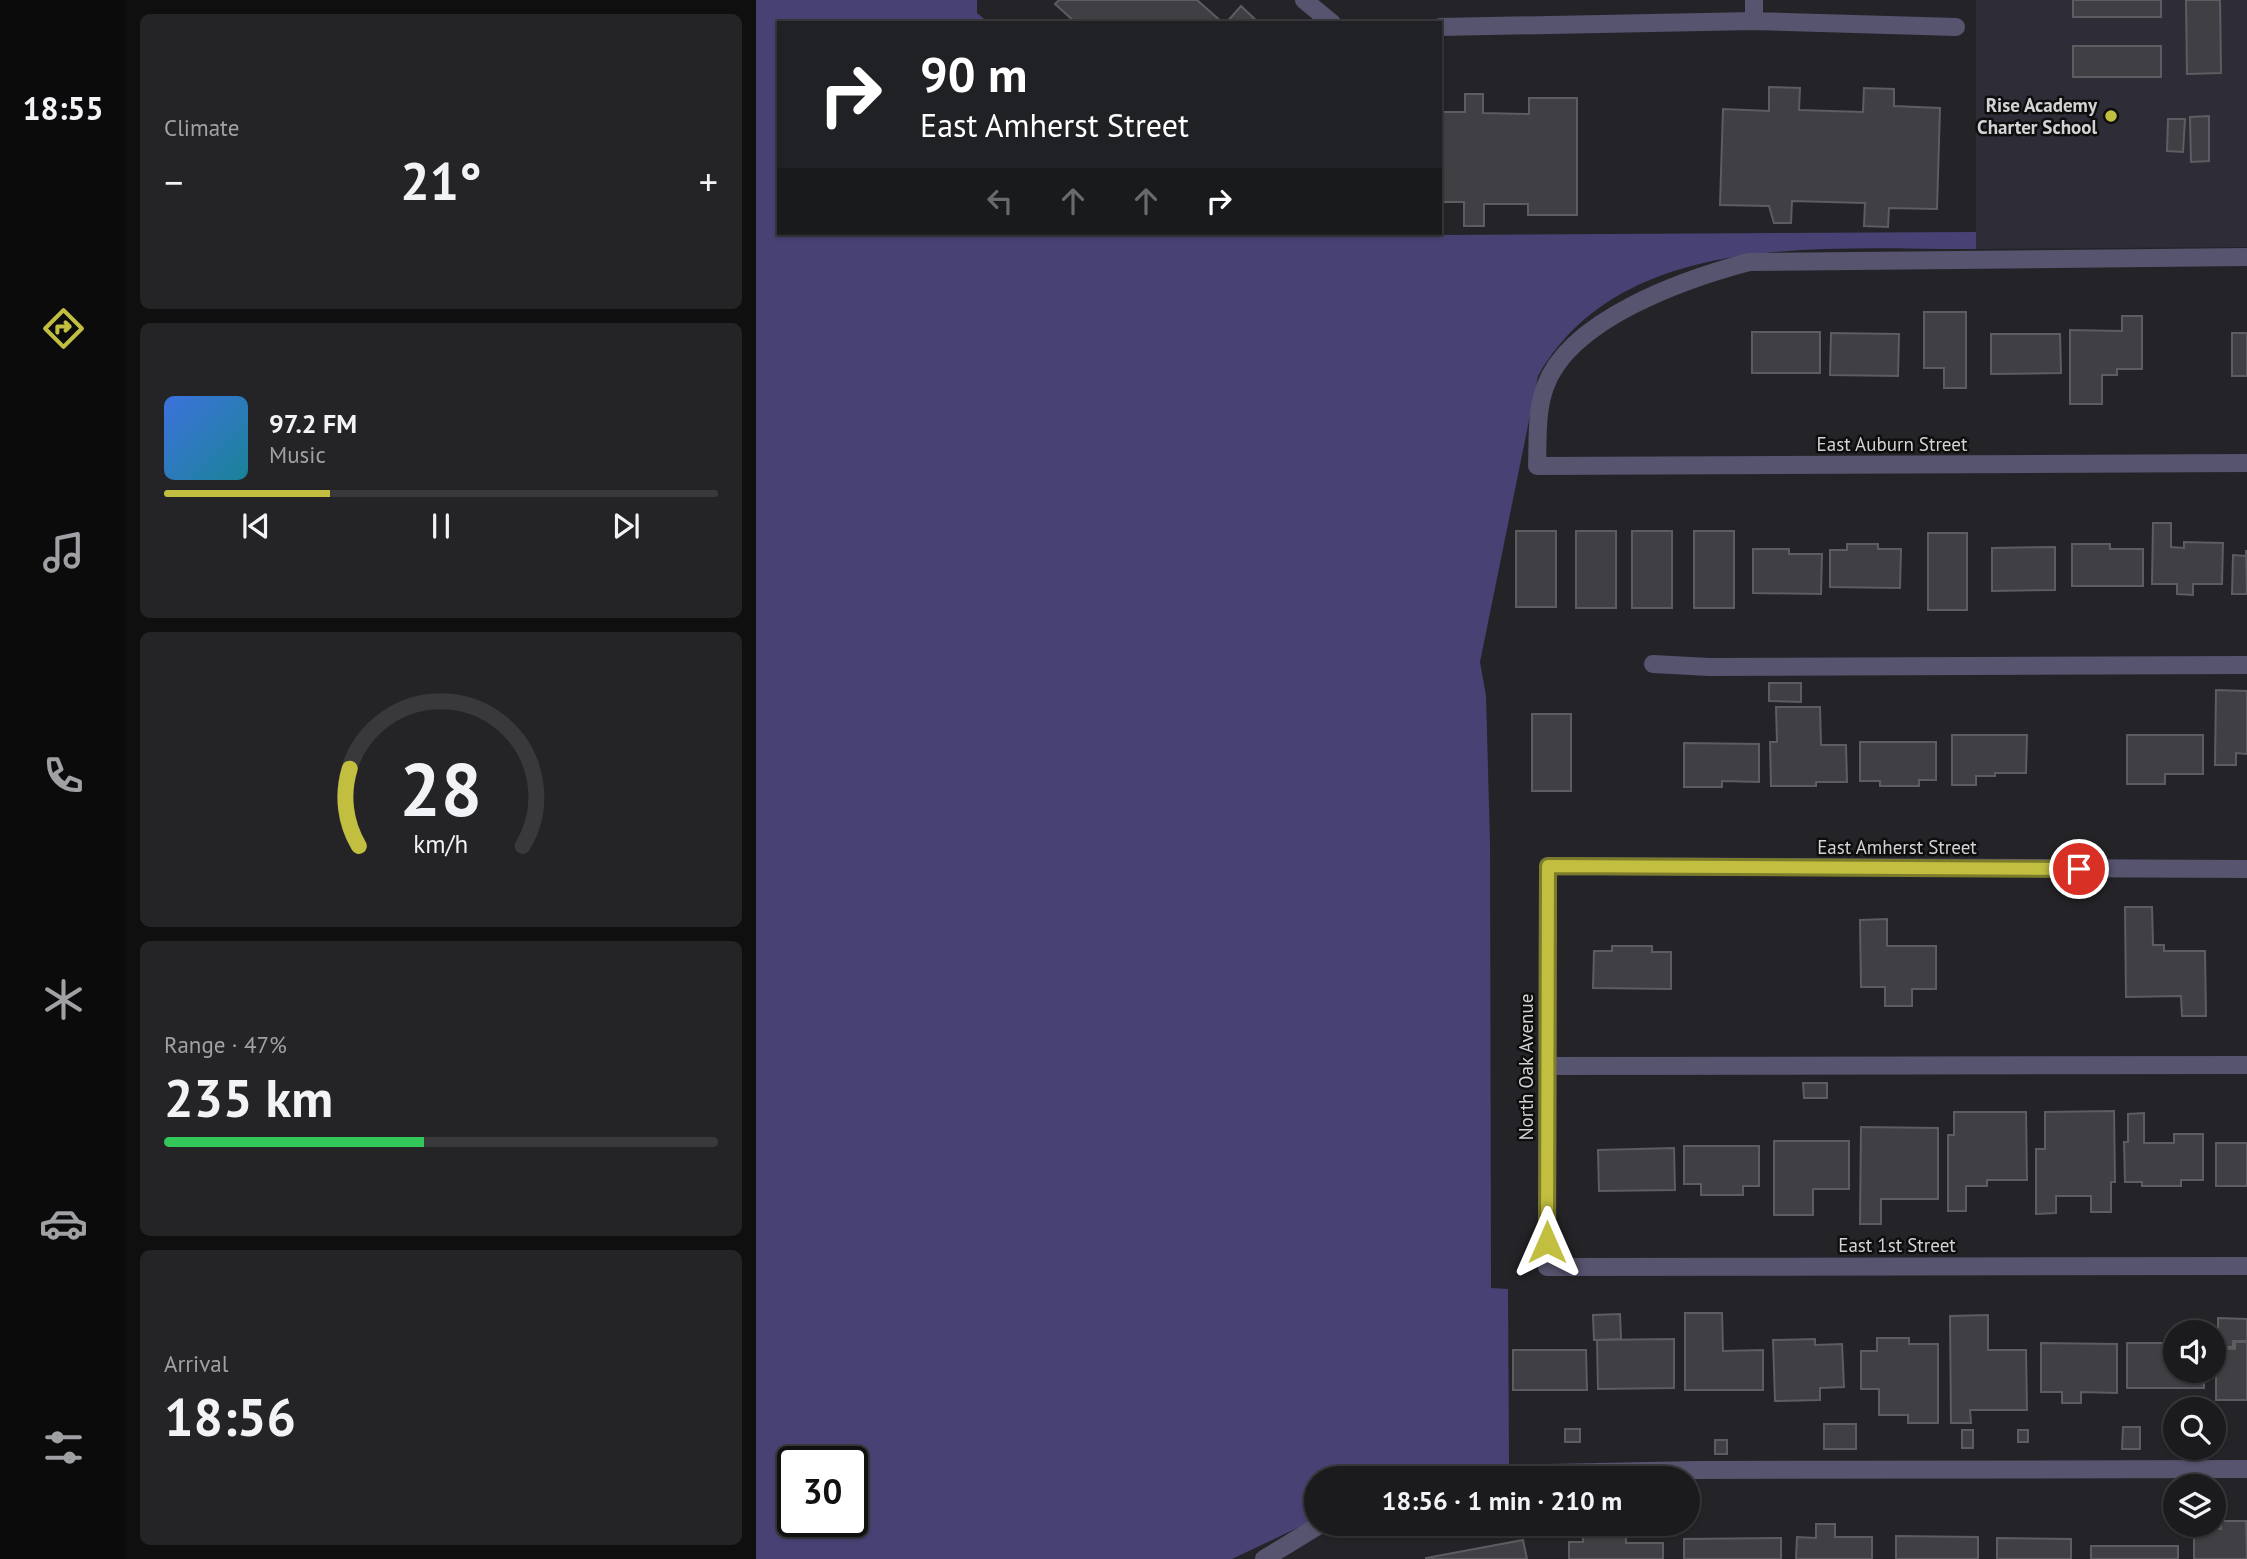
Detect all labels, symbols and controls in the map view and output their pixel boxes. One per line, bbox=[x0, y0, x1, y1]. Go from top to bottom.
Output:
text: 90 m bbox=[920, 42, 1027, 106]
icon: right bbox=[805, 49, 896, 140]
text: 18:55 bbox=[22, 87, 104, 129]
place label: Rise Academy Charter School bbox=[1977, 93, 2098, 139]
text: East Amherst Street bbox=[920, 104, 1189, 146]
marker: Rise Academy Charter School bbox=[2103, 108, 2119, 124]
text: Climate bbox=[164, 113, 239, 142]
text: 21° bbox=[400, 147, 482, 214]
text: − bbox=[164, 157, 183, 206]
text: + bbox=[699, 157, 718, 206]
icon: left bbox=[981, 182, 1019, 220]
icon: ahead bbox=[1054, 182, 1092, 220]
icon: ahead bbox=[1127, 182, 1165, 220]
icon: right bbox=[1200, 182, 1238, 220]
icon: directions bbox=[39, 304, 88, 353]
text: 97.2 FM bbox=[269, 407, 357, 440]
street label: East Auburn Street bbox=[1817, 432, 1968, 456]
text: Music bbox=[269, 440, 326, 469]
icon: previous bbox=[237, 507, 275, 545]
icon: pause bbox=[422, 507, 460, 545]
icon: next bbox=[607, 507, 645, 545]
icon: music bbox=[39, 528, 88, 577]
text: 28 bbox=[400, 742, 482, 836]
icon: phone bbox=[39, 751, 88, 800]
text: km/h bbox=[414, 827, 468, 859]
street label: East Amherst Street bbox=[1817, 835, 1977, 859]
pin bbox=[2049, 839, 2109, 899]
icon: arrive bbox=[2060, 850, 2098, 888]
icon: climate bbox=[39, 975, 88, 1024]
street label: North Oak Avenue bbox=[1514, 994, 1538, 1140]
text: Range · 47% bbox=[164, 1030, 287, 1059]
text: 235 km bbox=[164, 1064, 333, 1131]
icon: car bbox=[39, 1199, 88, 1248]
position arrow bbox=[1510, 1205, 1584, 1279]
street label: East 1st Street bbox=[1838, 1233, 1956, 1257]
map controls bbox=[2163, 1320, 2226, 1537]
button: sound bbox=[2163, 1320, 2226, 1383]
text: Arrival bbox=[164, 1349, 228, 1378]
text: 18:56 bbox=[164, 1383, 296, 1450]
button: search bbox=[2163, 1397, 2226, 1460]
icon: filters bbox=[39, 1423, 88, 1472]
speed limit sign: 30 bbox=[777, 1446, 868, 1537]
button: layers bbox=[2163, 1474, 2226, 1537]
text: 18:56 · 1 min · 210 m bbox=[1382, 1484, 1622, 1517]

